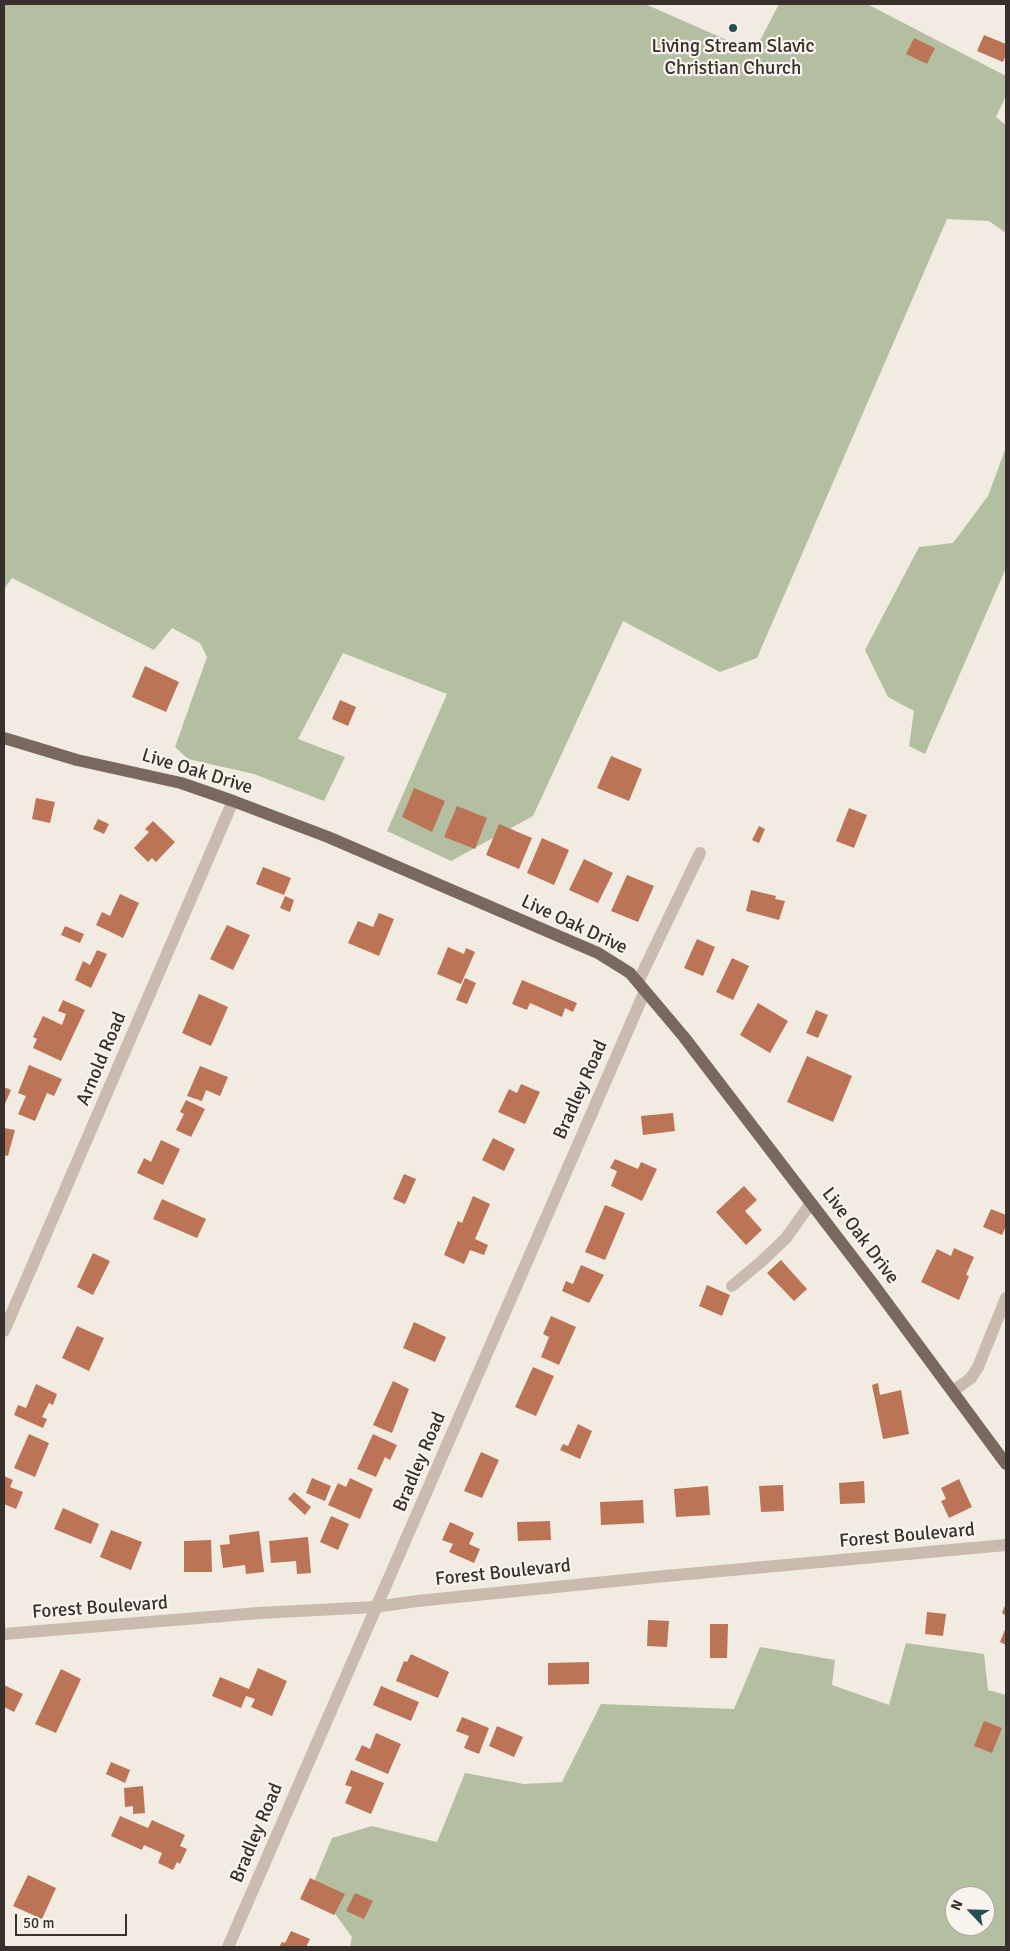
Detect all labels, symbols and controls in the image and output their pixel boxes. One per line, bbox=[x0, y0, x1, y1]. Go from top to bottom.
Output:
marker: Living Stream Slavic Christian Church bbox=[727, 22, 739, 34]
place label: Living Stream Slavic Christian Church bbox=[652, 36, 814, 80]
street label: Live Oak Drive bbox=[139, 744, 255, 800]
street label: Live Oak Drive bbox=[517, 890, 631, 960]
street label: Arnold Road bbox=[72, 1009, 132, 1109]
street label: Bradley Road bbox=[549, 1037, 613, 1143]
street label: Live Oak Drive bbox=[816, 1183, 904, 1289]
street label: Bradley Road bbox=[389, 1409, 451, 1515]
street label: Forest Boulevard bbox=[838, 1519, 976, 1553]
street label: Forest Boulevard bbox=[434, 1555, 572, 1591]
street label: Forest Boulevard bbox=[31, 1592, 169, 1624]
street label: Bradley Road bbox=[226, 1780, 288, 1886]
north arrow bbox=[945, 1886, 995, 1936]
text: N bbox=[947, 1897, 967, 1913]
scale bar bbox=[18, 1904, 130, 1936]
text: 50 m bbox=[23, 1914, 54, 1932]

